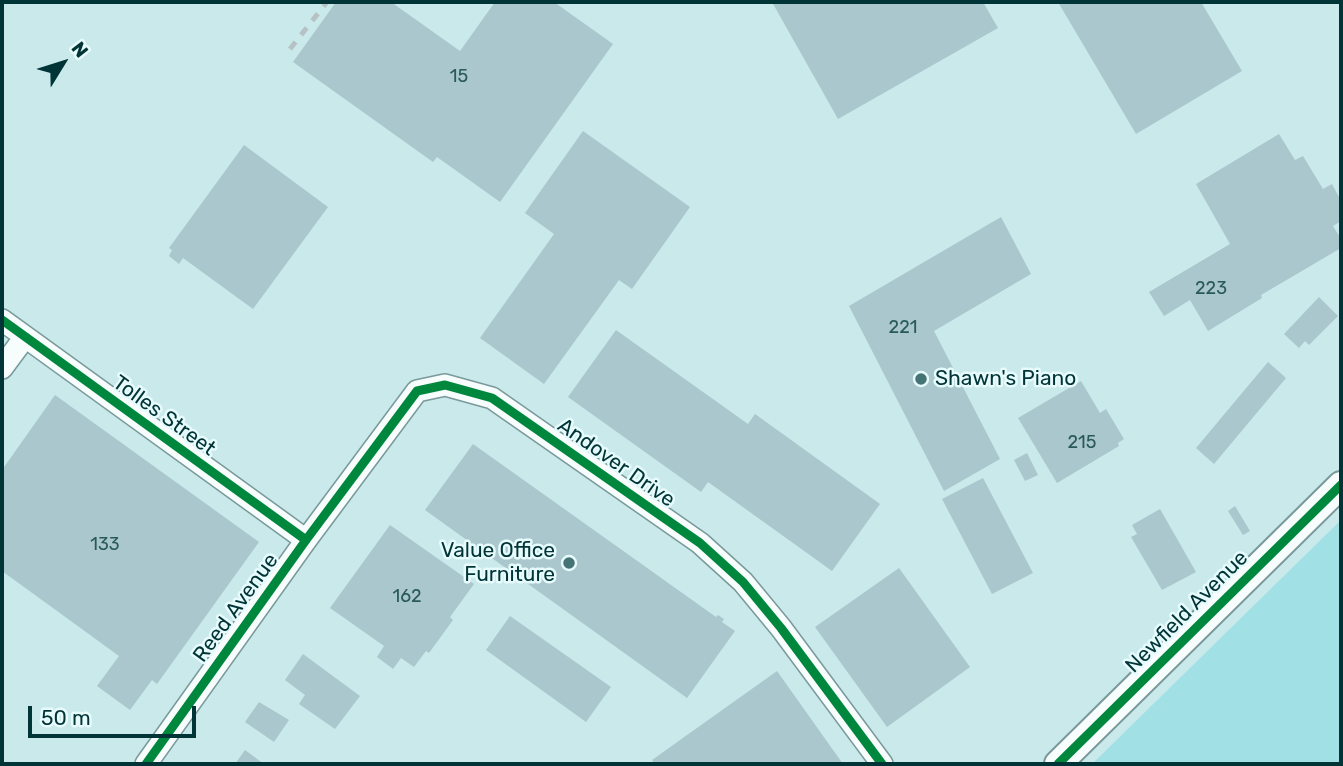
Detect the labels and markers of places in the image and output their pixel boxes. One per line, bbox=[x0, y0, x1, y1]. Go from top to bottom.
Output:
place label: Shawn's Piano bbox=[935, 366, 1076, 392]
marker: Shawn's Piano bbox=[913, 371, 929, 387]
place label: Value Office Furniture bbox=[441, 538, 555, 588]
marker: Value Office Furniture bbox=[561, 555, 577, 571]

